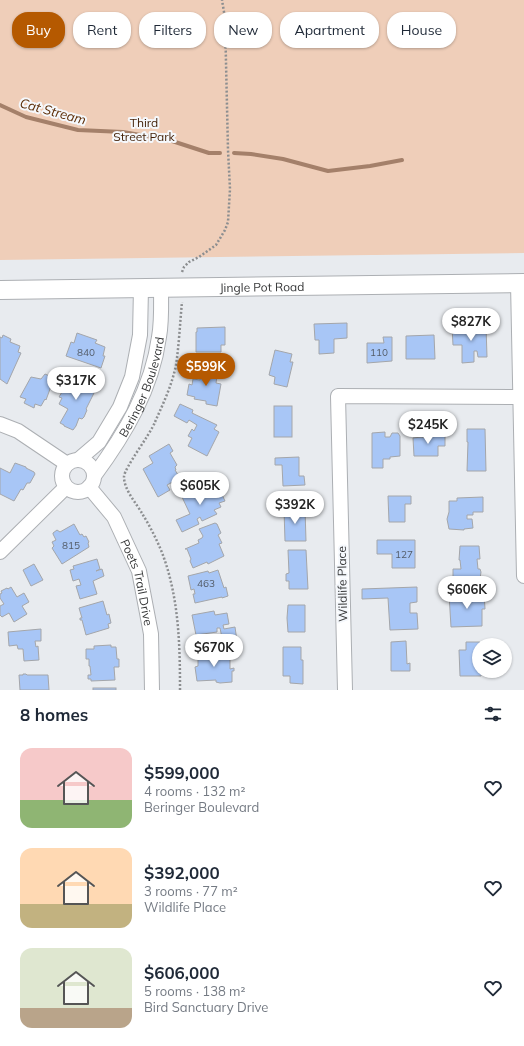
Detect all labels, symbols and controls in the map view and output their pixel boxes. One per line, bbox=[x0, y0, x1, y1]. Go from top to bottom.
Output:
chip: Buy bbox=[12, 12, 65, 48]
chip: Rent bbox=[73, 12, 131, 48]
chip: Filters bbox=[139, 12, 206, 48]
chip: New bbox=[214, 12, 272, 48]
chip: Apartment bbox=[280, 12, 379, 48]
chip: House bbox=[387, 12, 456, 48]
water label: Cat Stream bbox=[18, 94, 88, 128]
park label: Third Street Park bbox=[113, 115, 176, 144]
street label: Jingle Pot Road bbox=[219, 278, 304, 295]
pin: $827K bbox=[443, 308, 499, 342]
text: $827K bbox=[451, 313, 491, 329]
street label: Beringer Boulevard bbox=[115, 336, 166, 439]
house number: 840 bbox=[77, 346, 95, 359]
house number: 110 bbox=[370, 346, 388, 359]
pin: $599K bbox=[178, 353, 234, 387]
text: $599K bbox=[186, 358, 226, 374]
pin: $317K bbox=[48, 367, 104, 401]
text: $317K bbox=[56, 372, 96, 388]
pin: $245K bbox=[400, 411, 456, 445]
text: $245K bbox=[408, 416, 448, 432]
pin: $605K bbox=[172, 472, 228, 506]
text: $605K bbox=[180, 477, 220, 493]
pin: $392K bbox=[267, 491, 323, 525]
text: $392K bbox=[275, 496, 315, 512]
street label: Poets Trail Drive bbox=[118, 537, 157, 627]
house number: 815 bbox=[62, 539, 80, 552]
street label: Wildlife Place bbox=[334, 546, 350, 622]
house number: 127 bbox=[395, 548, 413, 561]
pin: $606K bbox=[439, 576, 495, 610]
house number: 463 bbox=[197, 577, 215, 590]
text: $606K bbox=[447, 581, 487, 597]
pin: $670K bbox=[186, 634, 242, 668]
map controls bbox=[472, 638, 512, 678]
button: layers bbox=[472, 638, 512, 678]
text: $670K bbox=[194, 639, 234, 655]
icon: filters bbox=[482, 703, 504, 725]
text: 8 homes bbox=[20, 704, 88, 725]
text: $599,000 bbox=[144, 762, 220, 783]
icon: home bbox=[52, 764, 100, 812]
icon: heart bbox=[482, 777, 504, 799]
text: 4 rooms · 132 m² bbox=[144, 783, 245, 799]
text: Beringer Boulevard bbox=[144, 799, 259, 815]
text: $392,000 bbox=[144, 862, 220, 883]
icon: home bbox=[52, 864, 100, 912]
icon: heart bbox=[482, 877, 504, 899]
text: 3 rooms · 77 m² bbox=[144, 883, 238, 899]
text: Wildlife Place bbox=[144, 899, 226, 915]
text: $606,000 bbox=[144, 962, 220, 983]
icon: home bbox=[52, 964, 100, 1012]
icon: heart bbox=[482, 977, 504, 999]
text: 5 rooms · 138 m² bbox=[144, 983, 245, 999]
text: Bird Sanctuary Drive bbox=[144, 999, 268, 1015]

